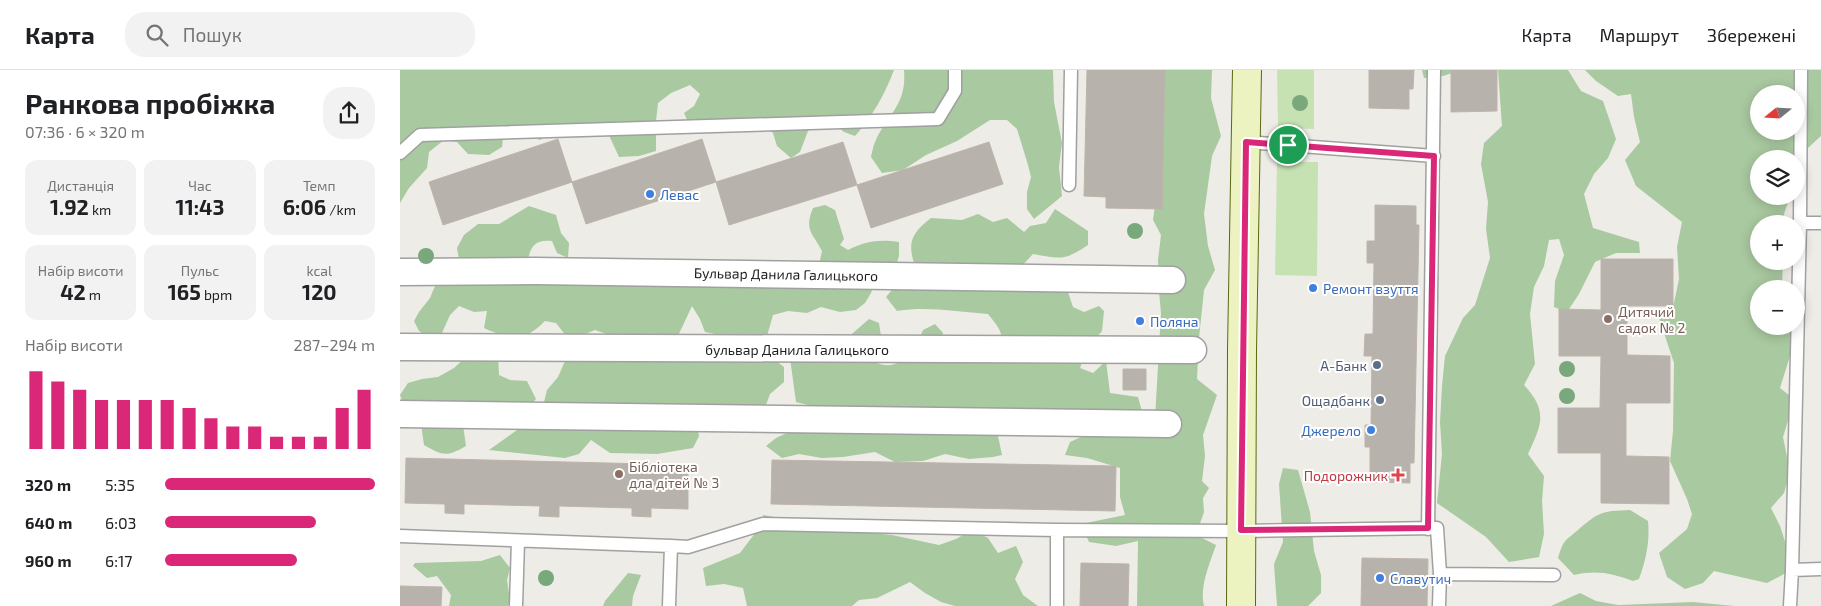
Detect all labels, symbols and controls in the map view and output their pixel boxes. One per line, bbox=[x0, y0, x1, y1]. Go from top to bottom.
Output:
search box bbox=[125, 12, 475, 57]
text: Карта bbox=[25, 20, 95, 49]
icon: search bbox=[143, 21, 171, 49]
text: Пошук bbox=[183, 23, 242, 46]
text: Карта bbox=[1522, 24, 1572, 46]
text: Маршрут bbox=[1600, 24, 1679, 46]
text: Збережені bbox=[1707, 24, 1796, 46]
north arrow bbox=[1750, 85, 1805, 140]
map controls bbox=[1750, 85, 1805, 335]
text: Ранкова пробіжка bbox=[25, 86, 275, 120]
button: share bbox=[323, 87, 375, 139]
text: 07:36 · 6 × 320 m bbox=[25, 122, 145, 141]
pin bbox=[1267, 124, 1309, 166]
icon: arrive bbox=[1274, 131, 1302, 159]
button: layers bbox=[1750, 150, 1805, 205]
text: Дистанція bbox=[47, 177, 114, 194]
text: Час bbox=[188, 177, 212, 194]
text: Темп bbox=[303, 177, 336, 194]
place label: Левас bbox=[660, 186, 699, 203]
marker: Левас bbox=[644, 188, 656, 200]
text: 1.92 bbox=[50, 194, 89, 219]
text: 11:43 bbox=[176, 194, 224, 219]
text: 6:06 bbox=[283, 194, 326, 219]
text: km bbox=[89, 201, 111, 218]
text: /km bbox=[326, 201, 356, 218]
button: + bbox=[1750, 215, 1805, 270]
text: Набір висоти bbox=[38, 262, 123, 279]
text: Пульс bbox=[181, 262, 219, 279]
text: kcal bbox=[307, 262, 332, 279]
street label: Бульвар Данила Галицького bbox=[694, 264, 878, 284]
text: 42 bbox=[60, 279, 86, 304]
text: 165 bbox=[168, 279, 201, 304]
text: 120 bbox=[302, 279, 337, 304]
place label: Ремонт взуття bbox=[1323, 280, 1419, 297]
button: − bbox=[1750, 280, 1805, 335]
marker: Ремонт взуття bbox=[1307, 282, 1319, 294]
text: m bbox=[86, 286, 101, 303]
text: bpm bbox=[201, 286, 232, 303]
place label: Дитячий садок № 2 bbox=[1618, 303, 1685, 336]
place label: Поляна bbox=[1150, 313, 1199, 330]
marker: Дитячий садок № 2 bbox=[1602, 313, 1614, 325]
marker: Поляна bbox=[1134, 315, 1146, 327]
text: Набір висоти bbox=[25, 335, 123, 354]
text: 287–294 m bbox=[293, 335, 375, 354]
street label: бульвар Данила Галицького bbox=[705, 341, 889, 358]
place label: А-Банк bbox=[1320, 357, 1367, 374]
marker: А-Банк bbox=[1371, 359, 1383, 371]
place label: Ощадбанк bbox=[1302, 392, 1370, 409]
marker: Ощадбанк bbox=[1374, 394, 1386, 406]
place label: Джерело bbox=[1301, 422, 1361, 439]
marker: Джерело bbox=[1365, 424, 1377, 436]
place label: Бібліотека дла дітей № 3 bbox=[629, 458, 719, 491]
place label: Подорожник bbox=[1304, 467, 1388, 484]
marker: Бібліотека дла дітей № 3 bbox=[613, 468, 625, 480]
marker: Подорожник bbox=[1392, 469, 1404, 481]
text: 320 m bbox=[25, 475, 71, 494]
text: 5:35 bbox=[105, 475, 135, 494]
text: 640 m bbox=[25, 513, 72, 532]
text: 6:03 bbox=[105, 513, 136, 532]
text: 960 m bbox=[25, 551, 72, 570]
text: 6:17 bbox=[105, 551, 133, 570]
place label: Славутич bbox=[1390, 570, 1451, 587]
marker: Славутич bbox=[1374, 572, 1386, 584]

